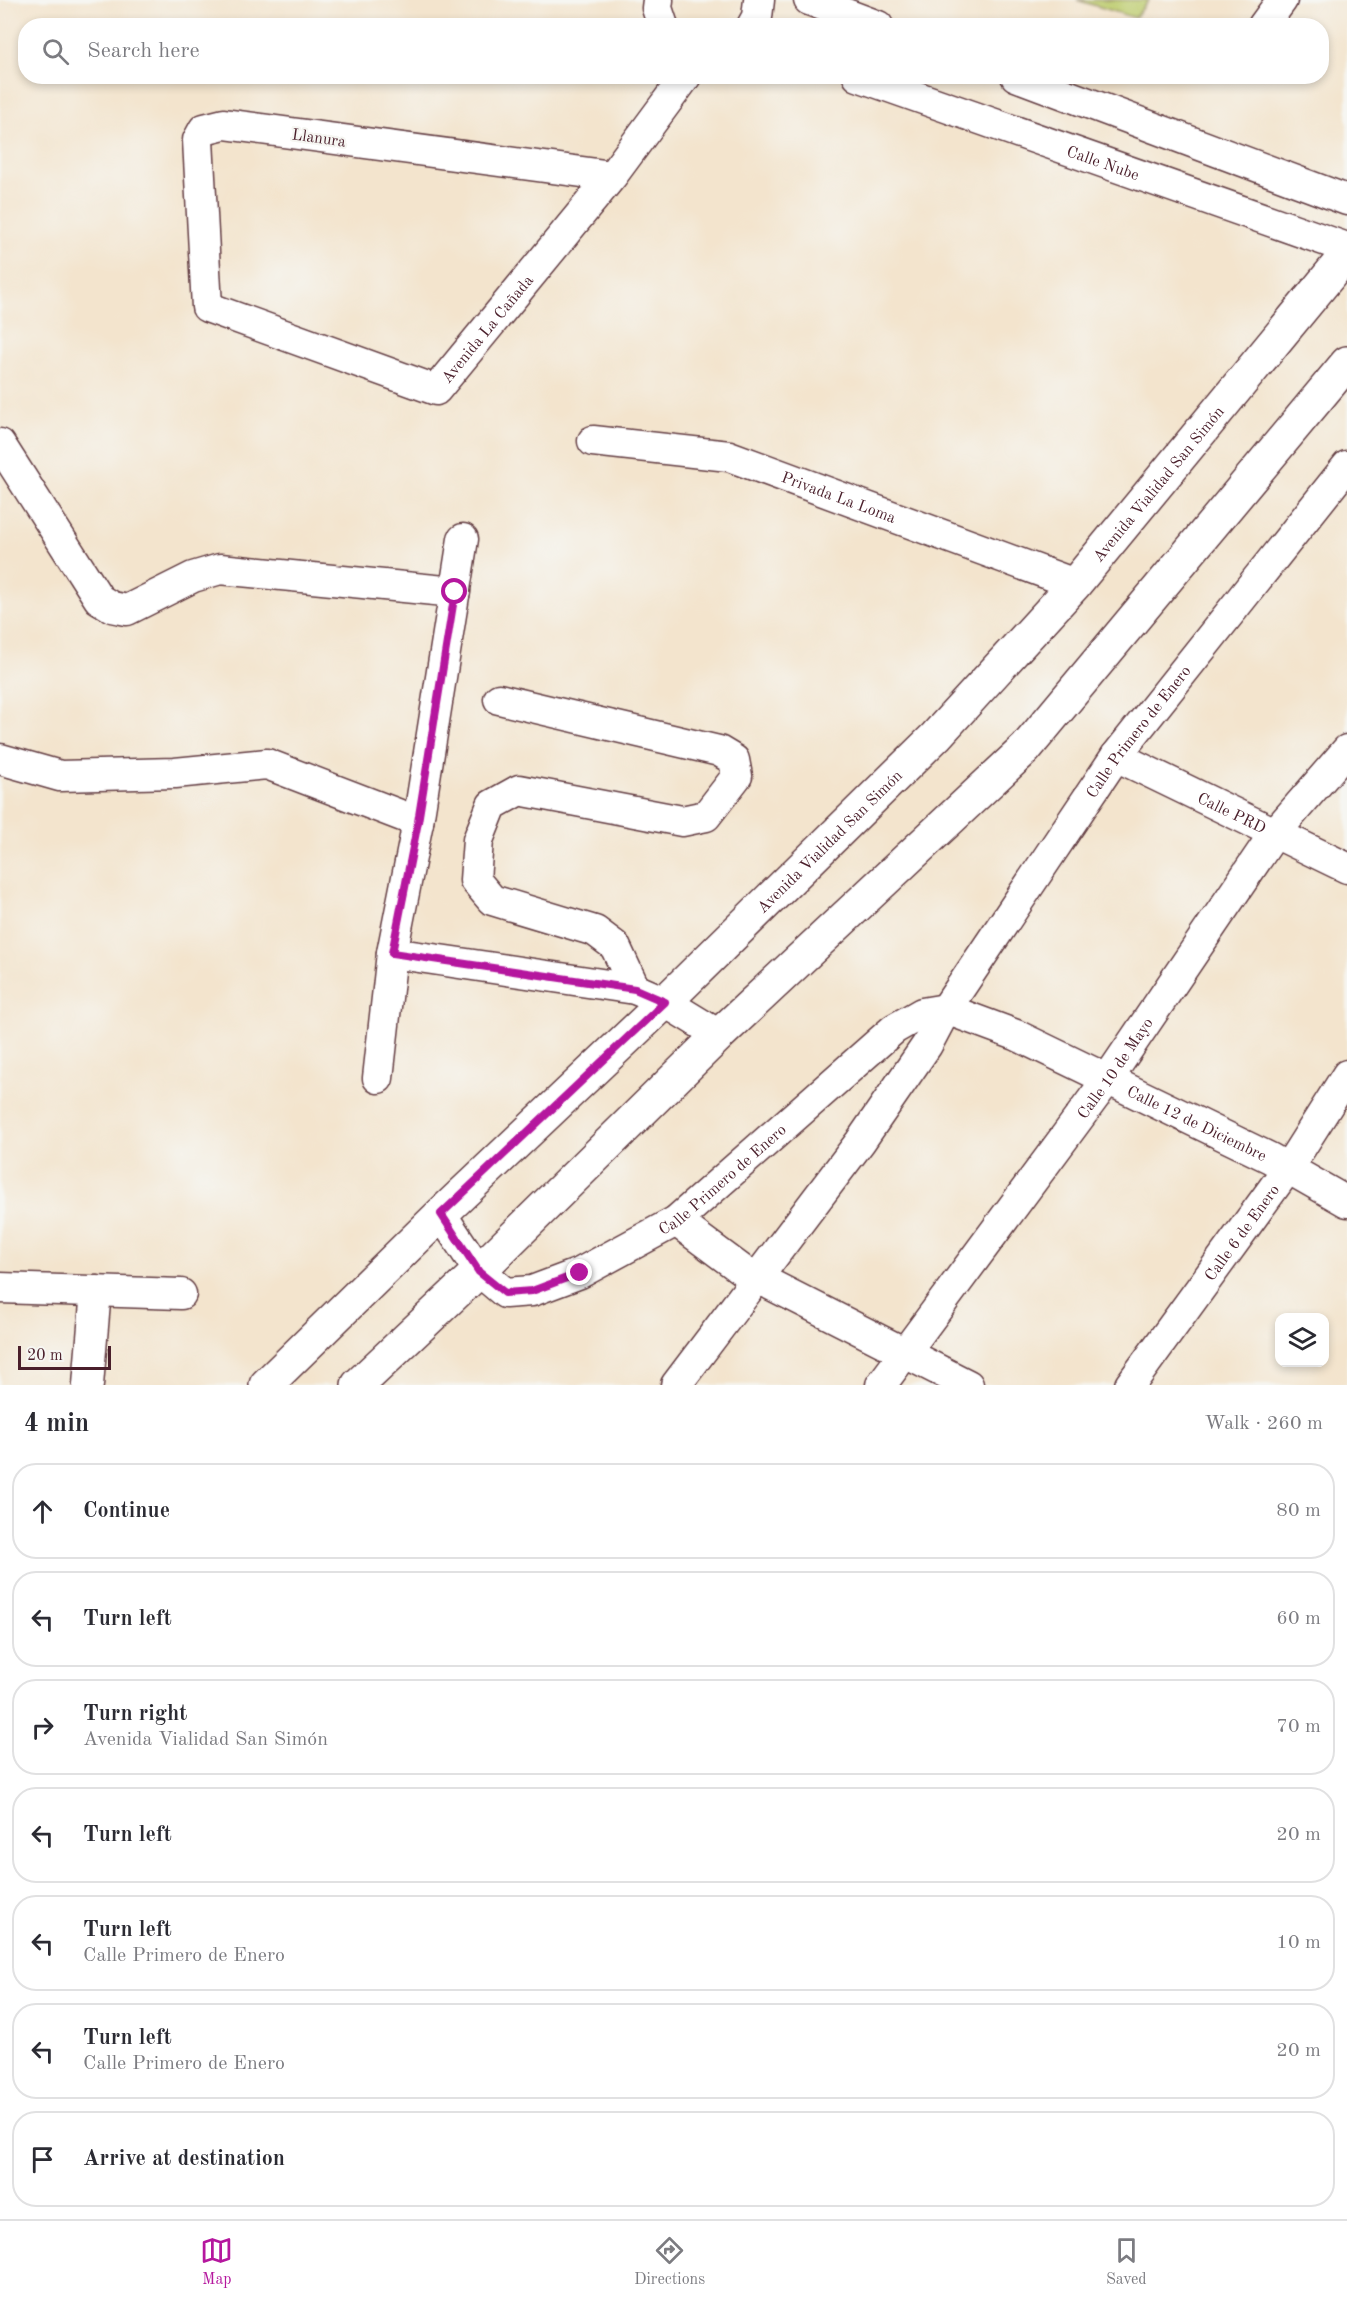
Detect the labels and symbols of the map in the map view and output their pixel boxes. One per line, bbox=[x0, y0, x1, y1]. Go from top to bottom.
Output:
street label: Llanura bbox=[291, 127, 347, 151]
street label: Calle Nube bbox=[1064, 144, 1141, 184]
street label: Avenida La Cañada bbox=[439, 273, 537, 387]
street label: Avenida Vialidad San Simón bbox=[1091, 404, 1228, 566]
street label: Privada La Loma bbox=[779, 470, 898, 527]
route start bbox=[441, 578, 467, 604]
street label: Calle Primero de Enero bbox=[1084, 663, 1195, 802]
street label: Avenida Vialidad San Simón bbox=[755, 768, 906, 917]
street label: Calle PRD bbox=[1194, 791, 1268, 837]
street label: Calle 10 de Mayo bbox=[1075, 1015, 1157, 1122]
street label: Calle 12 de Diciembre bbox=[1124, 1084, 1269, 1165]
street label: Calle Primero de Enero bbox=[656, 1122, 790, 1239]
street label: Calle 6 de Enero bbox=[1203, 1182, 1283, 1284]
route end bbox=[566, 1259, 592, 1285]
scale bar bbox=[18, 1343, 111, 1370]

